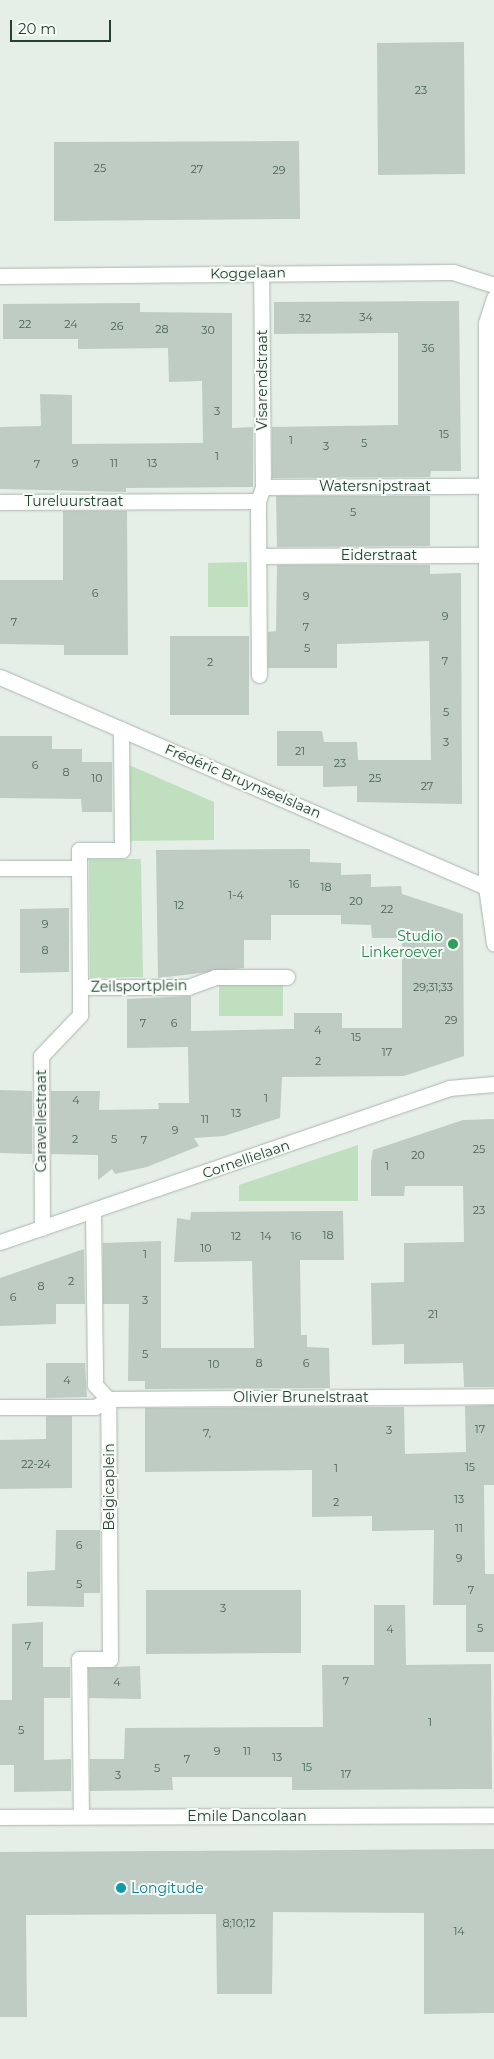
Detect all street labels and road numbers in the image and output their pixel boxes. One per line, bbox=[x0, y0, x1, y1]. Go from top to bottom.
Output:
street label: Koggelaan bbox=[210, 264, 286, 282]
street label: Visarendstraat bbox=[254, 330, 270, 430]
street label: Watersnipstraat bbox=[319, 478, 431, 494]
street label: Tureluurstraat bbox=[24, 493, 124, 509]
street label: Eiderstraat bbox=[341, 547, 417, 563]
street label: Frédéric Bruynseelslaan bbox=[162, 740, 324, 822]
street label: Zeilsportplein bbox=[91, 977, 187, 995]
street label: Caravellestraat bbox=[33, 1070, 49, 1172]
street label: Cornellielaan bbox=[200, 1136, 292, 1182]
street label: Olivier Brunelstraat bbox=[233, 1389, 369, 1405]
street label: Belgicaplein bbox=[101, 1443, 117, 1531]
street label: Emile Dancolaan bbox=[187, 1808, 307, 1824]

